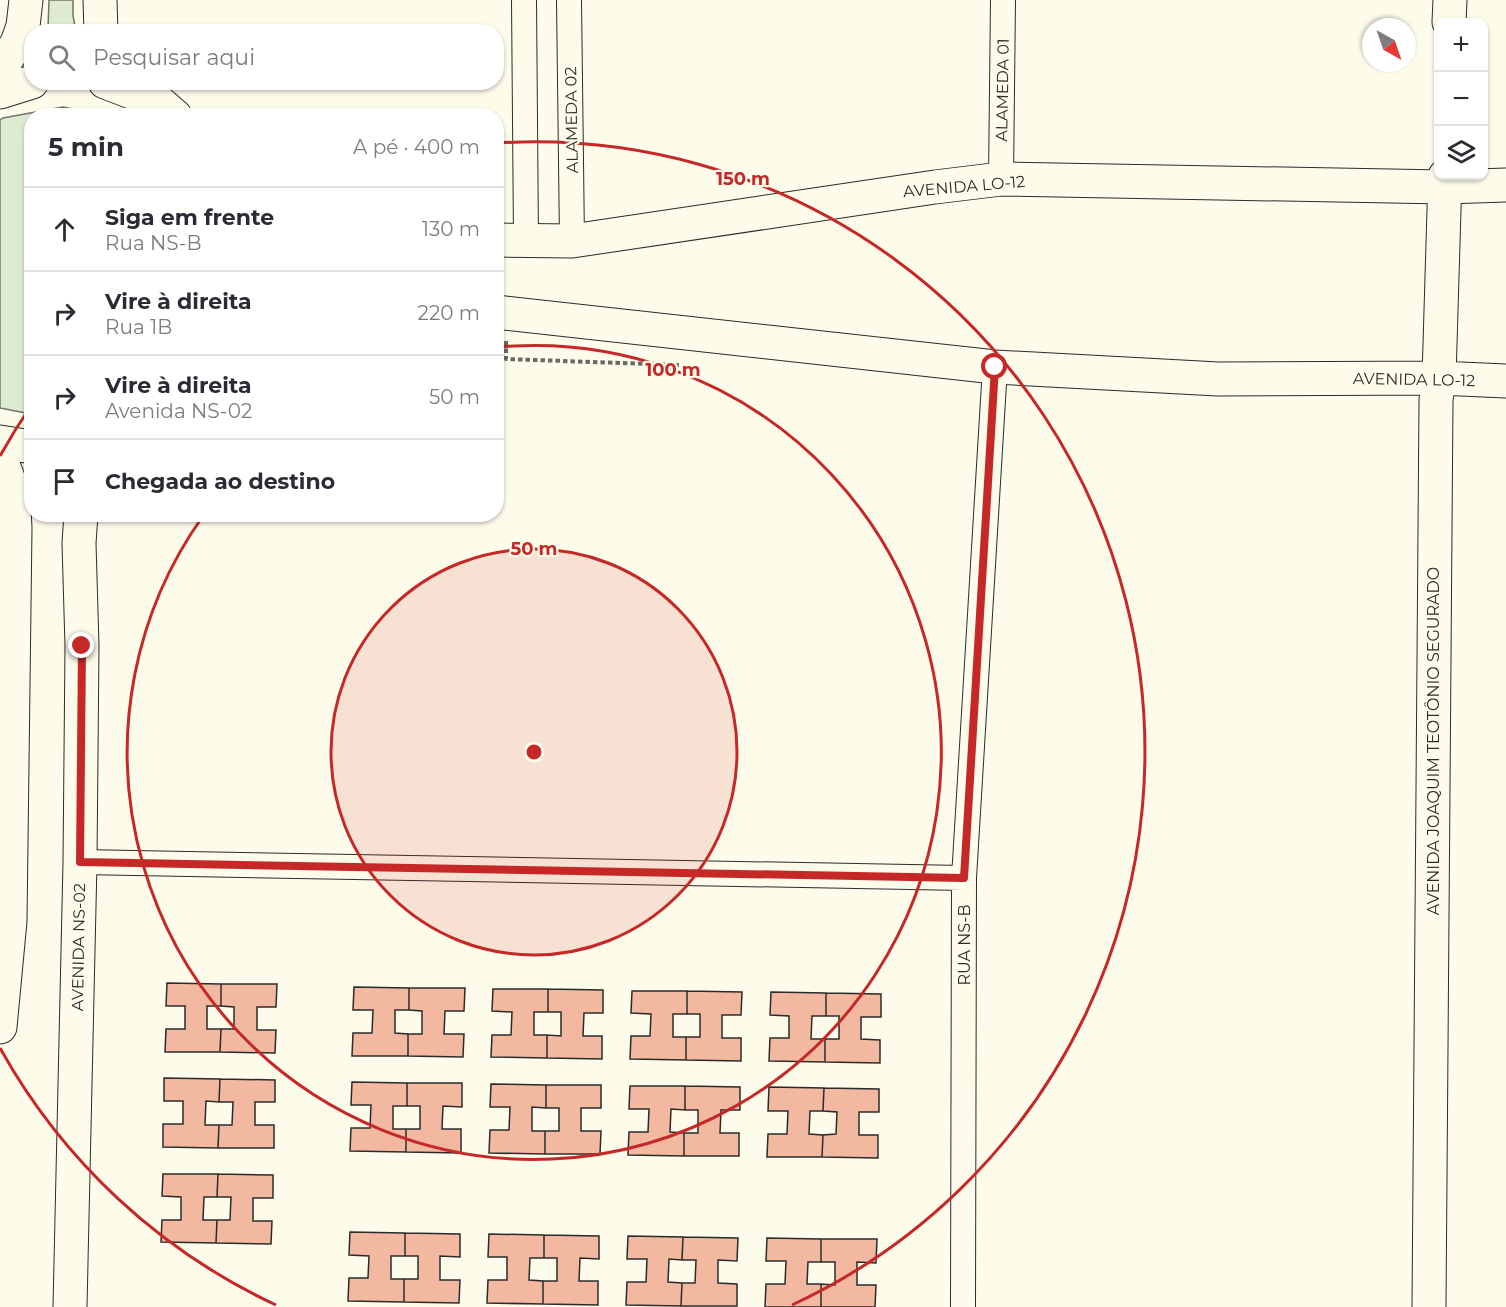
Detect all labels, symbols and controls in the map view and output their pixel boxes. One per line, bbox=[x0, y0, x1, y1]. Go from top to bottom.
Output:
north arrow bbox=[1362, 18, 1416, 72]
map controls bbox=[1434, 18, 1488, 180]
button: + bbox=[1434, 18, 1488, 72]
search box bbox=[24, 24, 504, 90]
street label: ALAMEDA 01 bbox=[992, 38, 1013, 142]
icon: search bbox=[45, 41, 78, 74]
text: Pesquisar aqui bbox=[93, 44, 255, 71]
street label: ALAMEDA 02 bbox=[561, 66, 582, 174]
button: − bbox=[1434, 72, 1488, 126]
button: layers bbox=[1434, 126, 1488, 180]
text: 5 min bbox=[48, 131, 124, 163]
text: A pé · 400 m bbox=[353, 135, 480, 159]
text: 150 m bbox=[716, 168, 770, 190]
street label: AVENIDA LO-12 bbox=[902, 172, 1026, 201]
text: Siga em frente bbox=[105, 204, 274, 231]
icon: ahead bbox=[48, 213, 81, 246]
text: 130 m bbox=[422, 217, 480, 241]
text: Rua NS-B bbox=[105, 231, 202, 255]
text: Vire à direita bbox=[105, 288, 252, 315]
icon: right bbox=[48, 297, 81, 330]
text: 220 m bbox=[418, 301, 480, 325]
text: Rua 1B bbox=[105, 315, 172, 339]
route start bbox=[981, 353, 1007, 379]
text: 100 m bbox=[645, 359, 701, 381]
street label: AVENIDA LO-12 bbox=[1353, 369, 1475, 390]
text: Vire à direita bbox=[105, 372, 252, 399]
icon: right bbox=[48, 381, 81, 414]
text: 50 m bbox=[429, 385, 480, 409]
text: Avenida NS-02 bbox=[105, 399, 252, 423]
icon: arrive bbox=[48, 465, 81, 498]
text: Chegada ao destino bbox=[105, 468, 335, 495]
text: 50 m bbox=[511, 538, 557, 560]
street label: AVENIDA JOAQUIM TEOTÔNIO SEGURADO bbox=[1424, 567, 1443, 915]
route end bbox=[68, 632, 94, 658]
centre of rings bbox=[524, 742, 544, 762]
street label: AVENIDA NS-02 bbox=[68, 883, 89, 1011]
street label: RUA NS-B bbox=[955, 905, 974, 985]

